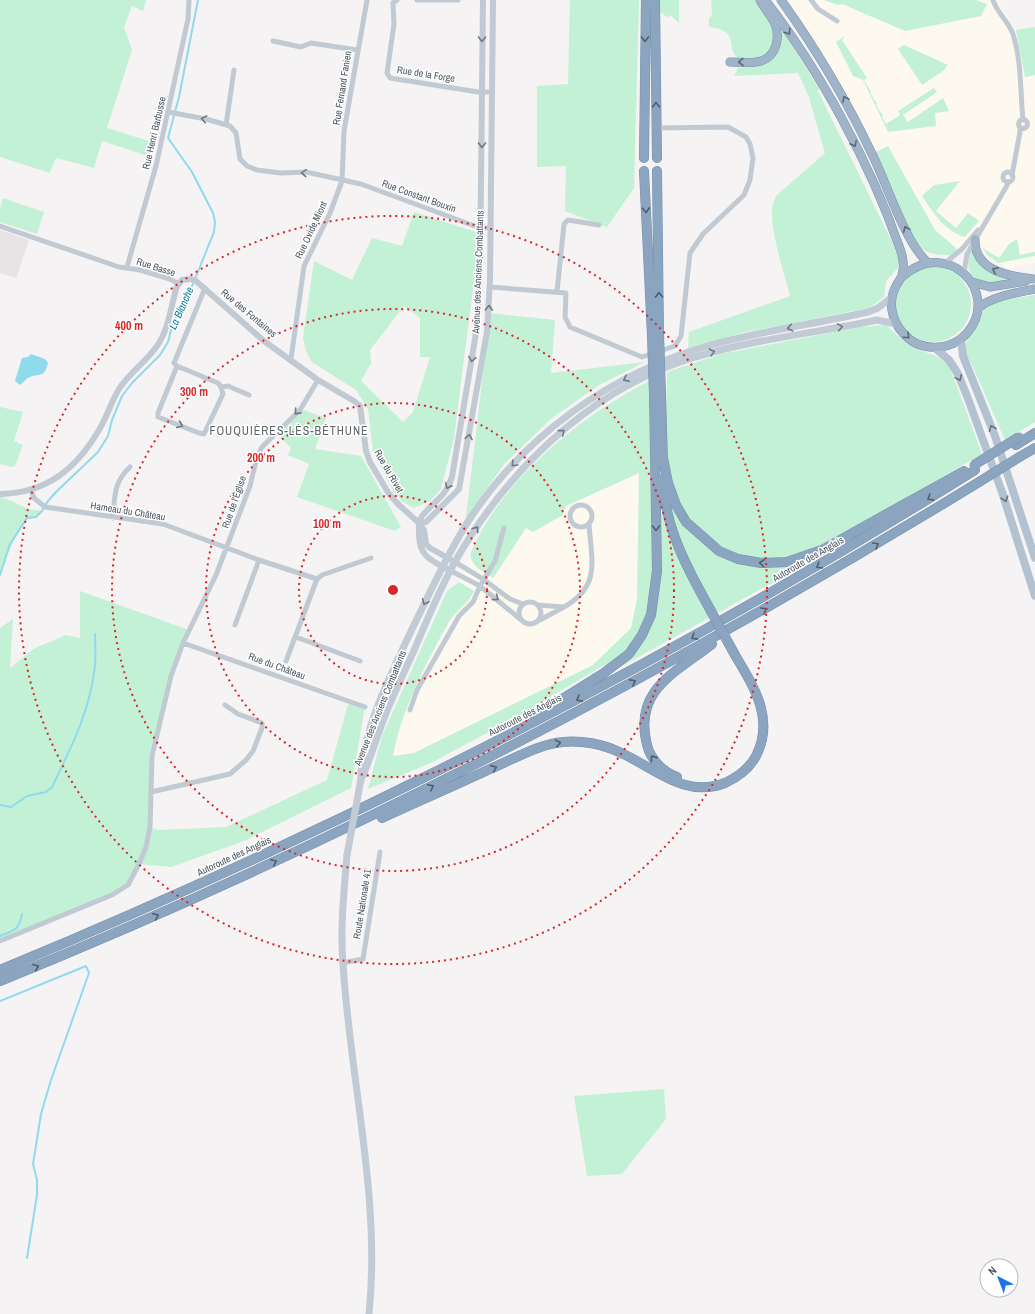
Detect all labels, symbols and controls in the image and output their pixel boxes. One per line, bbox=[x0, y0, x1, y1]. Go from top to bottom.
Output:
one-way arrow bbox=[783, 28, 791, 35]
one-way arrow bbox=[478, 36, 487, 42]
one-way arrow bbox=[641, 36, 650, 42]
street label: Rue Fernand Fanien bbox=[330, 50, 354, 126]
one-way arrow bbox=[738, 58, 744, 66]
street label: Rue de la Forge bbox=[396, 63, 456, 85]
street label: Rue Henri Barbusse bbox=[139, 95, 169, 171]
one-way arrow bbox=[842, 96, 849, 103]
one-way arrow bbox=[652, 102, 660, 108]
one-way arrow bbox=[201, 116, 207, 124]
one-way arrow bbox=[849, 140, 857, 147]
one-way arrow bbox=[478, 142, 486, 148]
one-way arrow bbox=[301, 168, 307, 177]
street label: Rue Constant Bouxin bbox=[380, 177, 458, 215]
street label: Rue Ovide Miont bbox=[292, 199, 330, 261]
one-way arrow bbox=[642, 207, 651, 213]
street label: Avenue des Anciens Combattants bbox=[469, 210, 487, 335]
one-way arrow bbox=[903, 226, 911, 234]
street label: Rue Basse bbox=[135, 255, 177, 280]
one-way arrow bbox=[992, 267, 1000, 275]
water label: La Blanche bbox=[165, 285, 197, 331]
street label: Rue des Fontaines bbox=[218, 286, 280, 340]
one-way arrow bbox=[655, 292, 663, 298]
one-way arrow bbox=[484, 305, 493, 311]
text: 400 m bbox=[115, 318, 143, 334]
one-way arrow bbox=[786, 323, 793, 331]
one-way arrow bbox=[837, 323, 843, 332]
one-way arrow bbox=[902, 332, 909, 339]
one-way arrow bbox=[708, 348, 715, 357]
one-way arrow bbox=[468, 356, 476, 362]
one-way arrow bbox=[954, 373, 962, 381]
one-way arrow bbox=[623, 374, 630, 382]
text: 300 m bbox=[180, 384, 208, 400]
one-way arrow bbox=[294, 407, 301, 415]
one-way arrow bbox=[176, 421, 183, 429]
district label: FOUQUIÈRES-LÈS-BÉTHUNE bbox=[209, 423, 369, 439]
one-way arrow bbox=[988, 425, 996, 432]
one-way arrow bbox=[557, 429, 564, 436]
one-way arrow bbox=[465, 433, 473, 440]
street label: Rue du Rivet bbox=[371, 447, 407, 496]
text: 200 m bbox=[247, 450, 275, 466]
one-way arrow bbox=[511, 459, 519, 467]
street label: Rue de l'Église bbox=[219, 474, 249, 530]
one-way arrow bbox=[445, 482, 453, 489]
one-way arrow bbox=[927, 494, 934, 501]
one-way arrow bbox=[1000, 496, 1008, 503]
street label: Hameau du Château bbox=[90, 499, 166, 523]
text: 100 m bbox=[313, 516, 341, 532]
one-way arrow bbox=[652, 525, 660, 531]
one-way arrow bbox=[471, 526, 479, 533]
street label: Autoroute des Anglais bbox=[769, 533, 846, 585]
one-way arrow bbox=[872, 542, 879, 549]
one-way arrow bbox=[759, 558, 765, 567]
one-way arrow bbox=[816, 561, 823, 568]
centre of rings bbox=[386, 583, 400, 597]
one-way arrow bbox=[491, 593, 498, 600]
one-way arrow bbox=[422, 597, 430, 605]
one-way arrow bbox=[760, 608, 767, 615]
one-way arrow bbox=[690, 632, 698, 639]
street label: Avenue des Anciens Combattants bbox=[350, 648, 409, 769]
street label: Rue du Château bbox=[247, 650, 307, 682]
one-way arrow bbox=[629, 679, 637, 686]
street label: Autoroute des Anglais bbox=[485, 691, 564, 739]
one-way arrow bbox=[576, 694, 584, 701]
one-way arrow bbox=[555, 739, 561, 748]
one-way arrow bbox=[651, 755, 658, 762]
one-way arrow bbox=[490, 765, 497, 773]
one-way arrow bbox=[427, 784, 434, 792]
street label: Autoroute des Anglais bbox=[194, 833, 273, 879]
one-way arrow bbox=[270, 859, 277, 867]
street label: Route Nationale 41 bbox=[350, 868, 374, 940]
one-way arrow bbox=[151, 913, 159, 921]
one-way arrow bbox=[33, 963, 40, 971]
north arrow bbox=[979, 1258, 1019, 1298]
text: N bbox=[985, 1263, 999, 1278]

